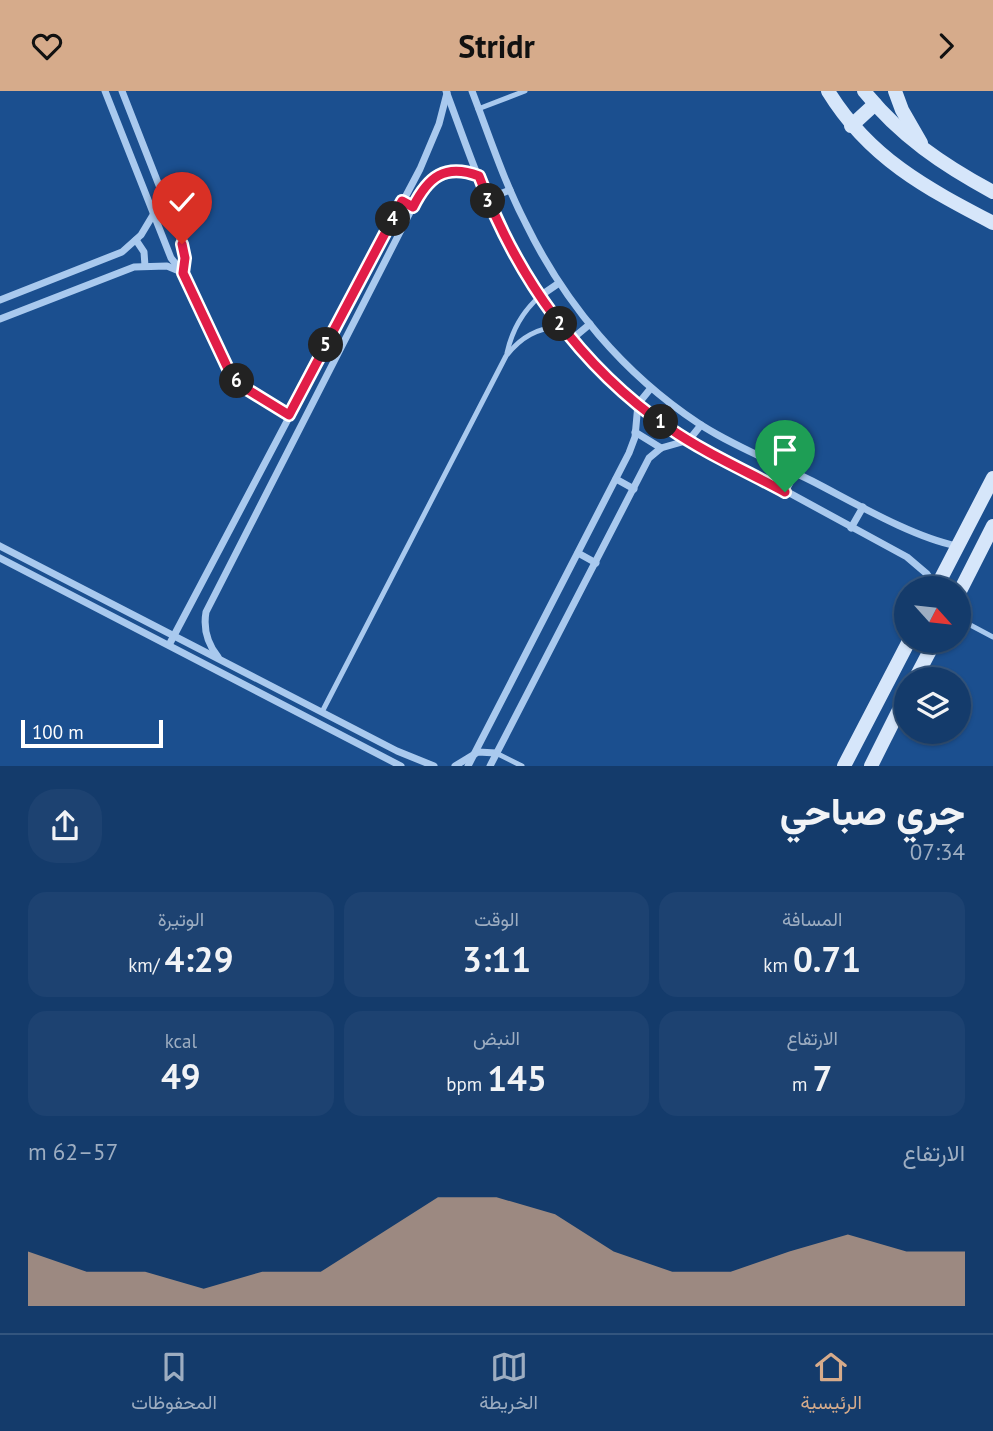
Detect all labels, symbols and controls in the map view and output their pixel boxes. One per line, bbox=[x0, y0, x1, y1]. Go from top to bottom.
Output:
text: Stridr bbox=[458, 25, 535, 67]
icon: heart bbox=[28, 27, 66, 65]
icon: forward bbox=[927, 27, 965, 65]
pin bbox=[152, 172, 212, 244]
icon: check bbox=[163, 183, 201, 221]
pin: 3 bbox=[470, 183, 505, 219]
text: 3 bbox=[482, 188, 493, 212]
pin: 4 bbox=[376, 201, 410, 237]
text: 4 bbox=[387, 206, 398, 230]
pin: 2 bbox=[542, 307, 578, 341]
text: 2 bbox=[554, 311, 565, 335]
pin: 5 bbox=[308, 327, 344, 363]
text: 5 bbox=[320, 332, 331, 356]
pin: 6 bbox=[219, 363, 254, 399]
text: 6 bbox=[231, 368, 242, 392]
pin: 1 bbox=[644, 405, 678, 439]
text: 1 bbox=[655, 409, 666, 433]
pin bbox=[755, 420, 815, 492]
icon: arrive bbox=[766, 431, 804, 469]
north arrow bbox=[894, 576, 971, 653]
map controls bbox=[894, 576, 971, 744]
button: layers bbox=[894, 667, 971, 744]
scale bar bbox=[21, 717, 163, 749]
text: 100 m bbox=[32, 720, 84, 744]
text: جري صباحي bbox=[780, 786, 965, 835]
button: share bbox=[28, 789, 102, 863]
text: 07:34 bbox=[910, 837, 965, 866]
text: الوتيرة bbox=[158, 907, 204, 931]
text: الوقت bbox=[474, 907, 519, 931]
text: المسافة bbox=[782, 907, 842, 931]
text: 4:29 bbox=[165, 936, 233, 982]
text: 3:11 bbox=[462, 936, 531, 982]
text: 0.71 bbox=[793, 936, 861, 982]
text: /km bbox=[128, 953, 165, 977]
text: km bbox=[763, 953, 793, 977]
text: النبض bbox=[473, 1026, 520, 1050]
text: الارتفاع bbox=[786, 1026, 838, 1050]
text: kcal bbox=[165, 1029, 197, 1053]
text: 49 bbox=[161, 1053, 201, 1099]
text: 145 bbox=[487, 1055, 547, 1101]
text: 7 bbox=[813, 1055, 832, 1101]
text: bpm bbox=[446, 1072, 487, 1096]
text: m bbox=[792, 1072, 813, 1096]
text: 57–62 m bbox=[28, 1137, 118, 1166]
text: الارتفاع bbox=[903, 1138, 965, 1167]
tab: المحفوظات bbox=[131, 1348, 217, 1419]
tab: الخريطة bbox=[479, 1348, 538, 1419]
tab: الرئيسية bbox=[800, 1348, 862, 1419]

